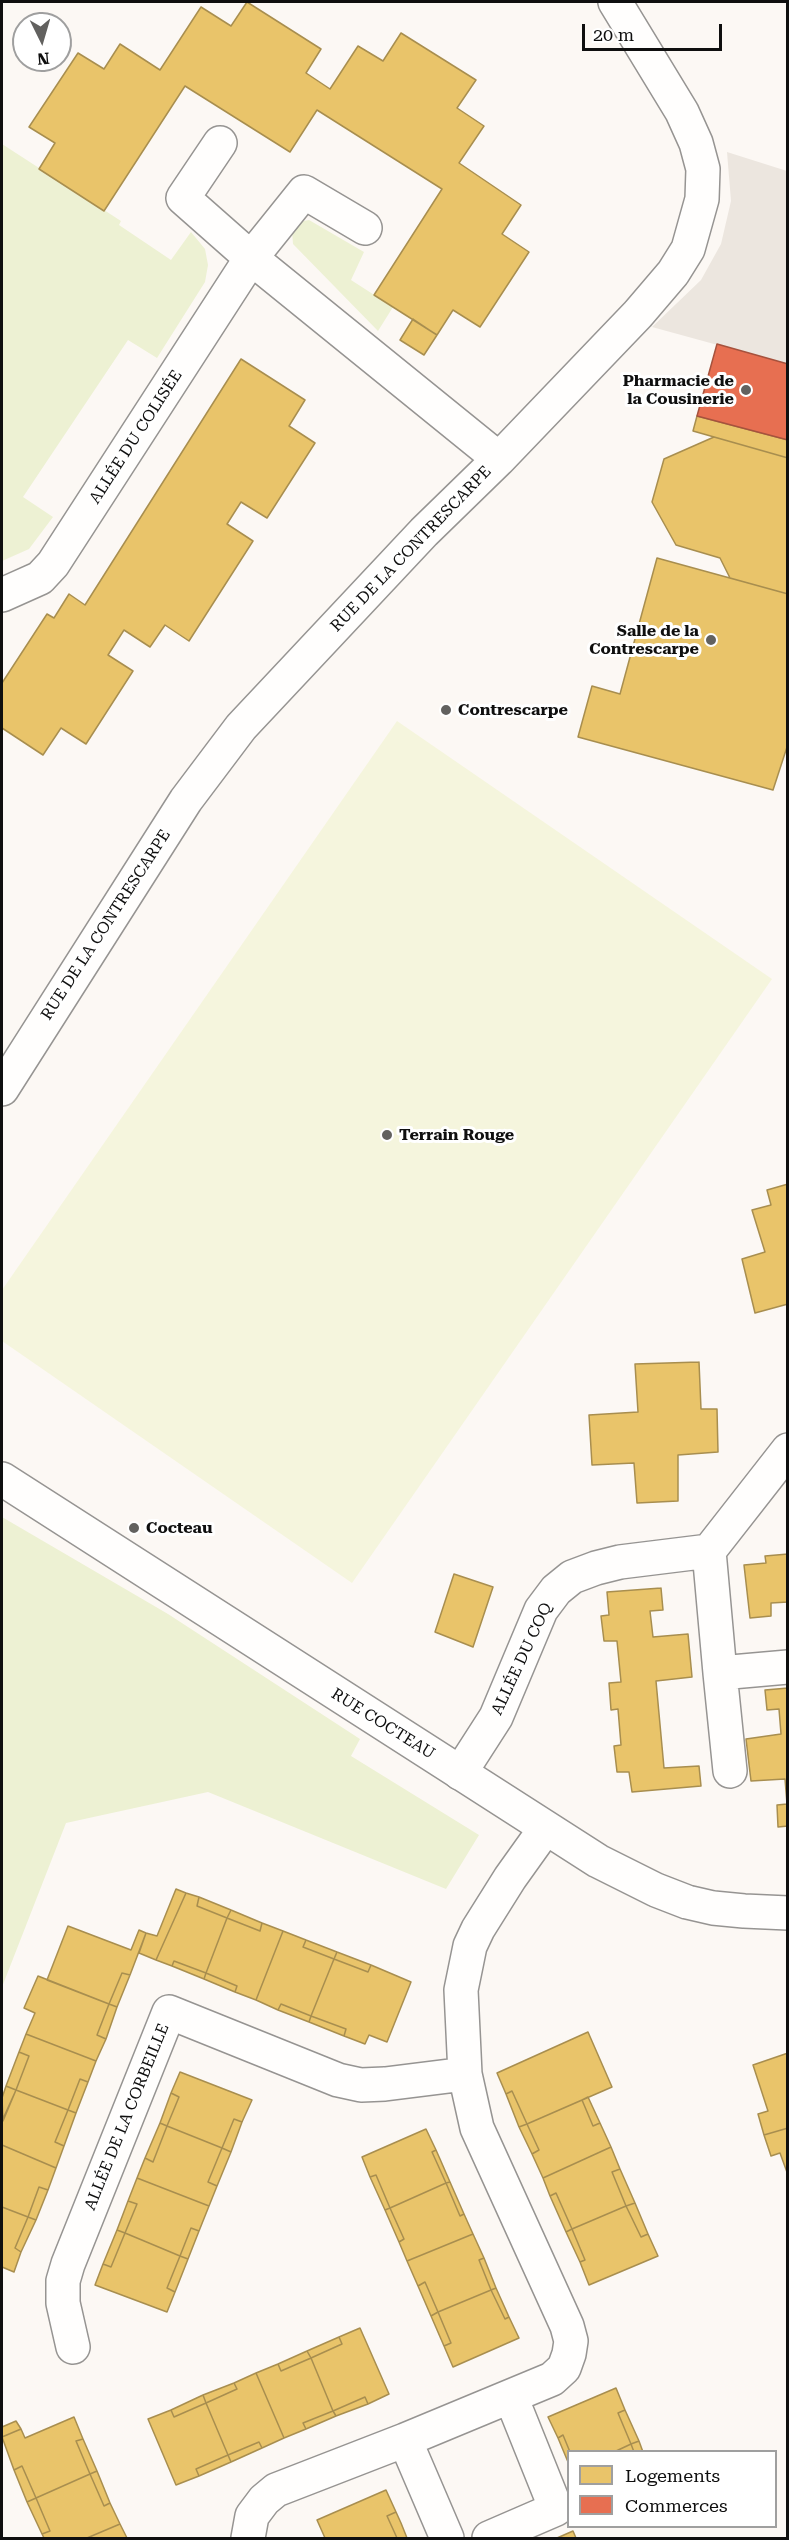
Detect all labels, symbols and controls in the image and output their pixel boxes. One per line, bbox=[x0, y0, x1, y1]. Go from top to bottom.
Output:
north arrow bbox=[12, 12, 72, 72]
scale bar bbox=[585, 12, 724, 50]
text: 20 m bbox=[593, 24, 634, 45]
text: N bbox=[36, 48, 50, 68]
street label: ALLÉE DU COLISÉE bbox=[86, 367, 186, 507]
place label: Pharmacie de la Cousinerie bbox=[623, 371, 734, 409]
marker: Pharmacie de la Cousinerie bbox=[739, 383, 753, 397]
street label: RUE DE LA CONTRESCARPE bbox=[327, 462, 495, 636]
place label: Salle de la Contrescarpe bbox=[589, 621, 699, 659]
marker: Salle de la Contrescarpe bbox=[704, 633, 718, 647]
place label: Contrescarpe bbox=[458, 700, 568, 720]
marker: Contrescarpe bbox=[439, 703, 453, 717]
street label: RUE DE LA CONTRESCARPE bbox=[37, 826, 175, 1024]
place label: Terrain Rouge bbox=[399, 1125, 514, 1145]
marker: Terrain Rouge bbox=[380, 1128, 394, 1142]
place label: Cocteau bbox=[146, 1518, 212, 1538]
marker: Cocteau bbox=[127, 1521, 141, 1535]
street label: ALLÉE DU COQ bbox=[488, 1600, 556, 1718]
street label: RUE COCTEAU bbox=[328, 1685, 438, 1763]
street label: ALLÉE DE LA CORBEILLE bbox=[81, 2021, 173, 2213]
legend bbox=[567, 2450, 777, 2528]
text: Logements bbox=[625, 2465, 720, 2486]
text: Commerces bbox=[625, 2495, 727, 2516]

